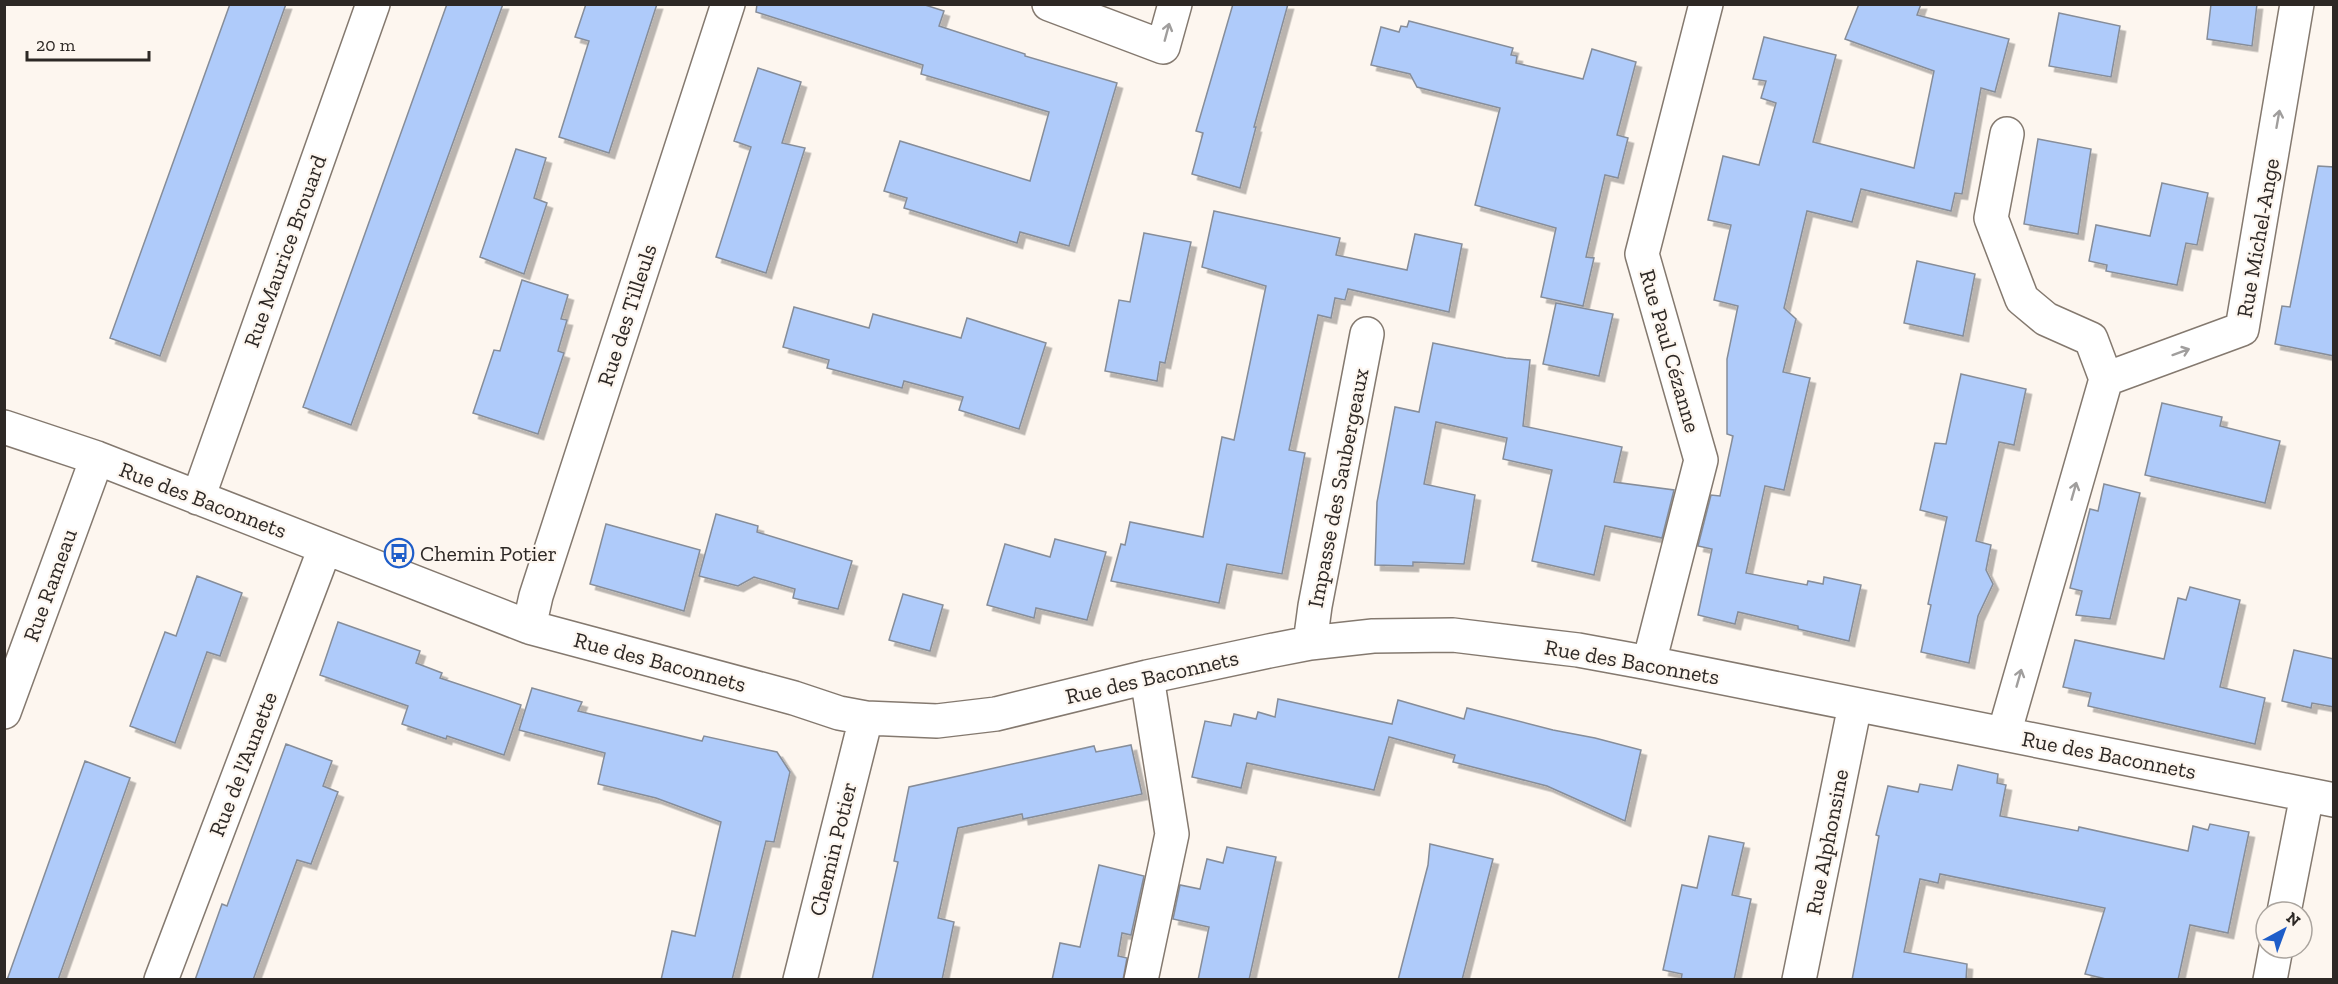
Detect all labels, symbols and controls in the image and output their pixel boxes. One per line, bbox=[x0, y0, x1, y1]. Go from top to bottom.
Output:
one-way arrow bbox=[1162, 23, 1174, 42]
scale bar bbox=[27, 24, 148, 62]
text: 20 m bbox=[36, 34, 76, 56]
one-way arrow bbox=[2273, 110, 2284, 129]
street label: Rue Maurice Brouard bbox=[238, 151, 332, 351]
street label: Rue Michel-Ange bbox=[2231, 156, 2285, 320]
street label: Rue des Tilleuls bbox=[591, 241, 663, 389]
street label: Rue Paul Cézanne bbox=[1634, 266, 1706, 436]
one-way arrow bbox=[2171, 346, 2189, 357]
street label: Impasse des Saubergeaux bbox=[1302, 366, 1374, 610]
street label: Rue des Baconnets bbox=[116, 456, 290, 544]
one-way arrow bbox=[2069, 482, 2080, 501]
street label: Rue Rameau bbox=[17, 524, 83, 645]
bus stop icon: Chemin Potier bbox=[383, 537, 415, 569]
place label: Chemin Potier bbox=[420, 540, 557, 567]
street label: Rue des Baconnets bbox=[571, 626, 749, 698]
street label: Rue des Baconnets bbox=[1542, 633, 1722, 691]
street label: Rue des Baconnets bbox=[1063, 644, 1241, 710]
one-way arrow bbox=[2014, 669, 2025, 688]
street label: Rue de l'Aunette bbox=[203, 688, 283, 840]
street label: Rue des Baconnets bbox=[2020, 725, 2198, 785]
street label: Rue Alphonsine bbox=[1800, 767, 1854, 917]
street label: Chemin Potier bbox=[803, 779, 863, 919]
north arrow bbox=[2254, 900, 2314, 960]
text: N bbox=[2283, 908, 2304, 930]

